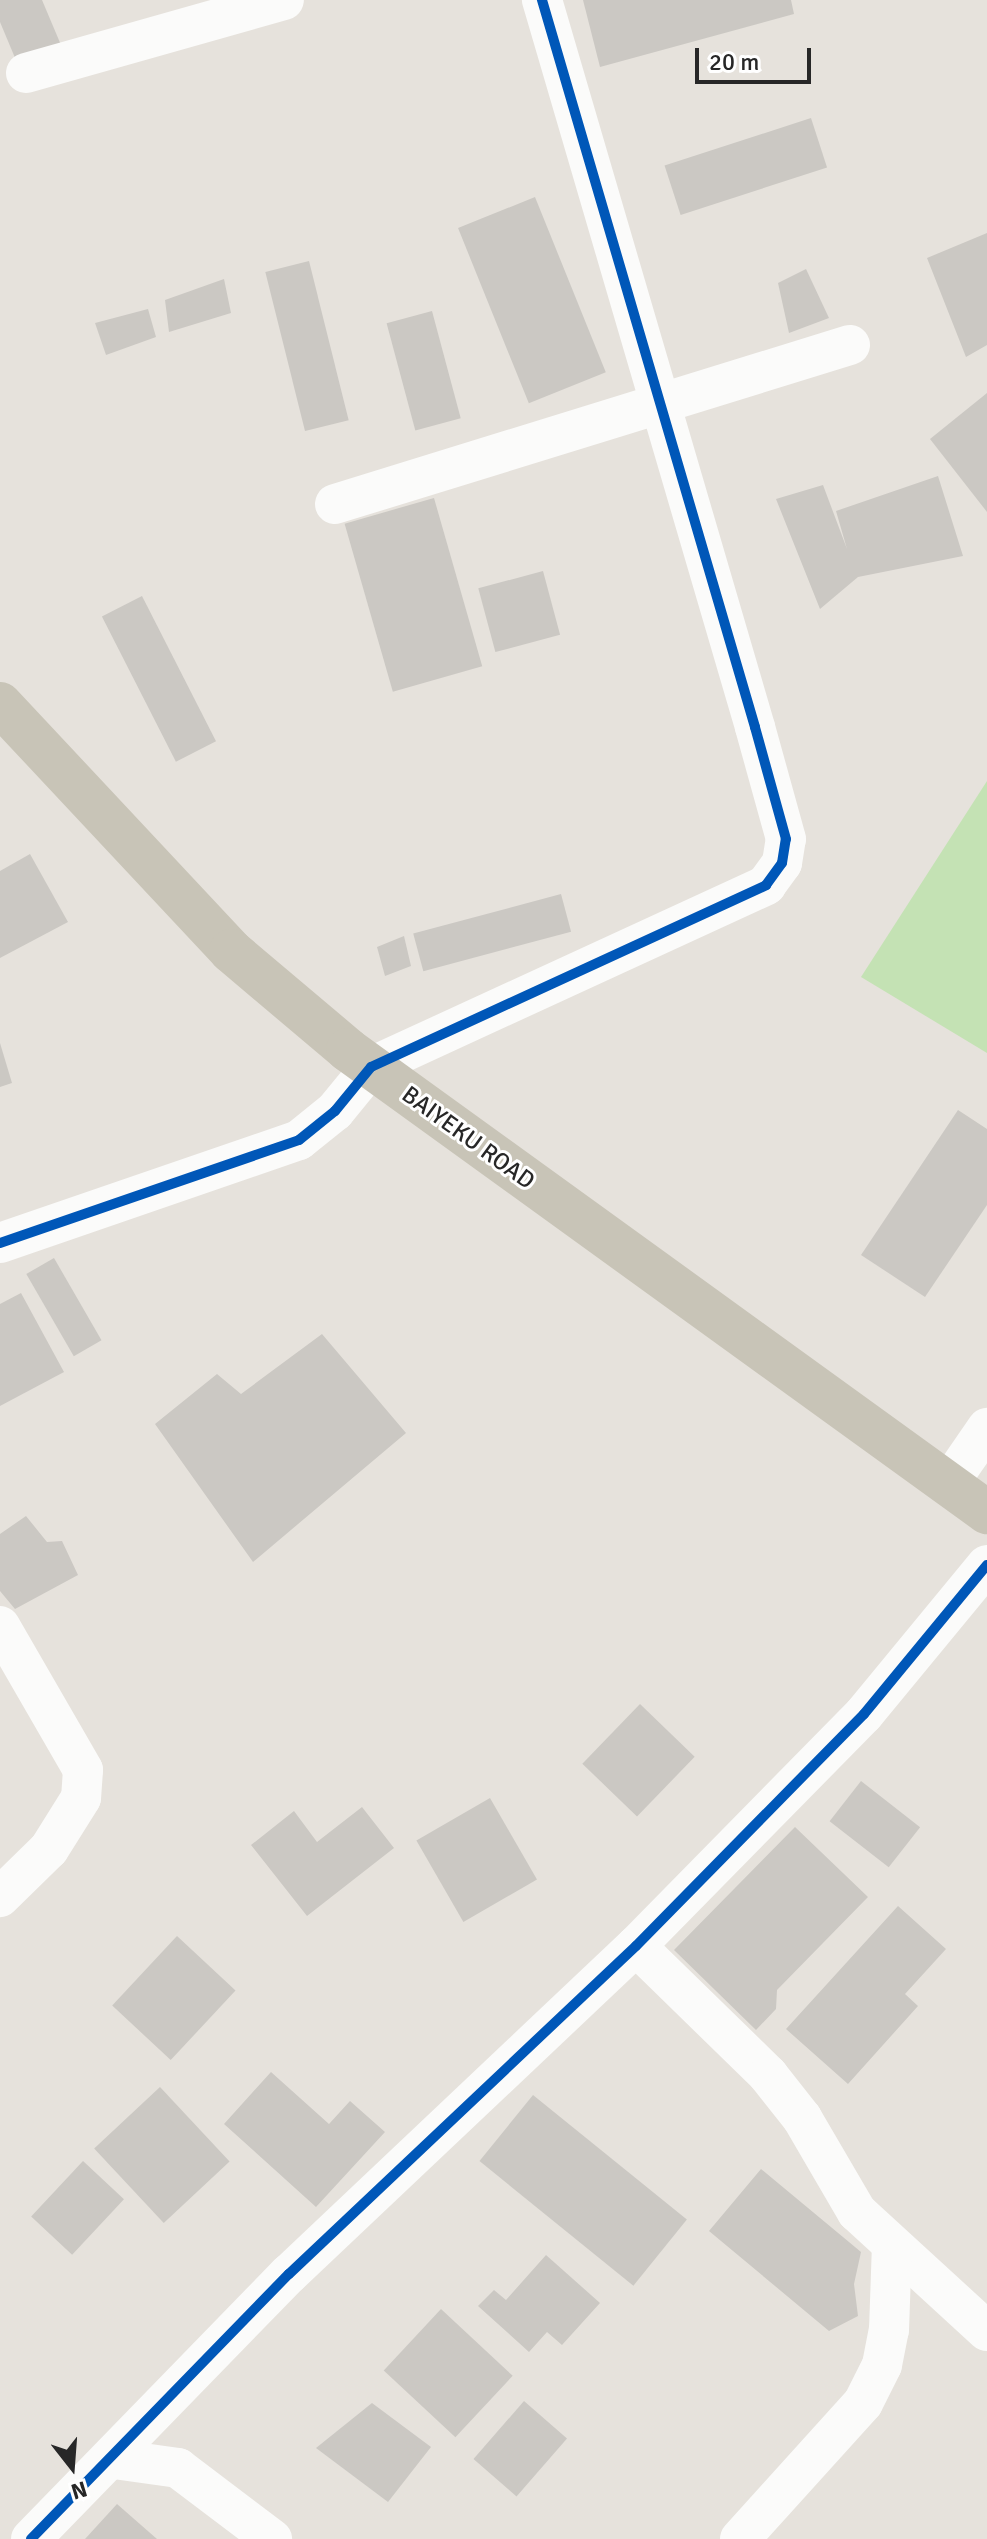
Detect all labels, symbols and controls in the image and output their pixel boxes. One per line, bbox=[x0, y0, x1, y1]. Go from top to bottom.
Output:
scale bar bbox=[699, 32, 815, 82]
text: 20 m bbox=[709, 47, 759, 77]
street label: BAIYEKU ROAD bbox=[396, 1080, 540, 1196]
north arrow bbox=[32, 2427, 112, 2507]
text: N bbox=[68, 2475, 90, 2506]

